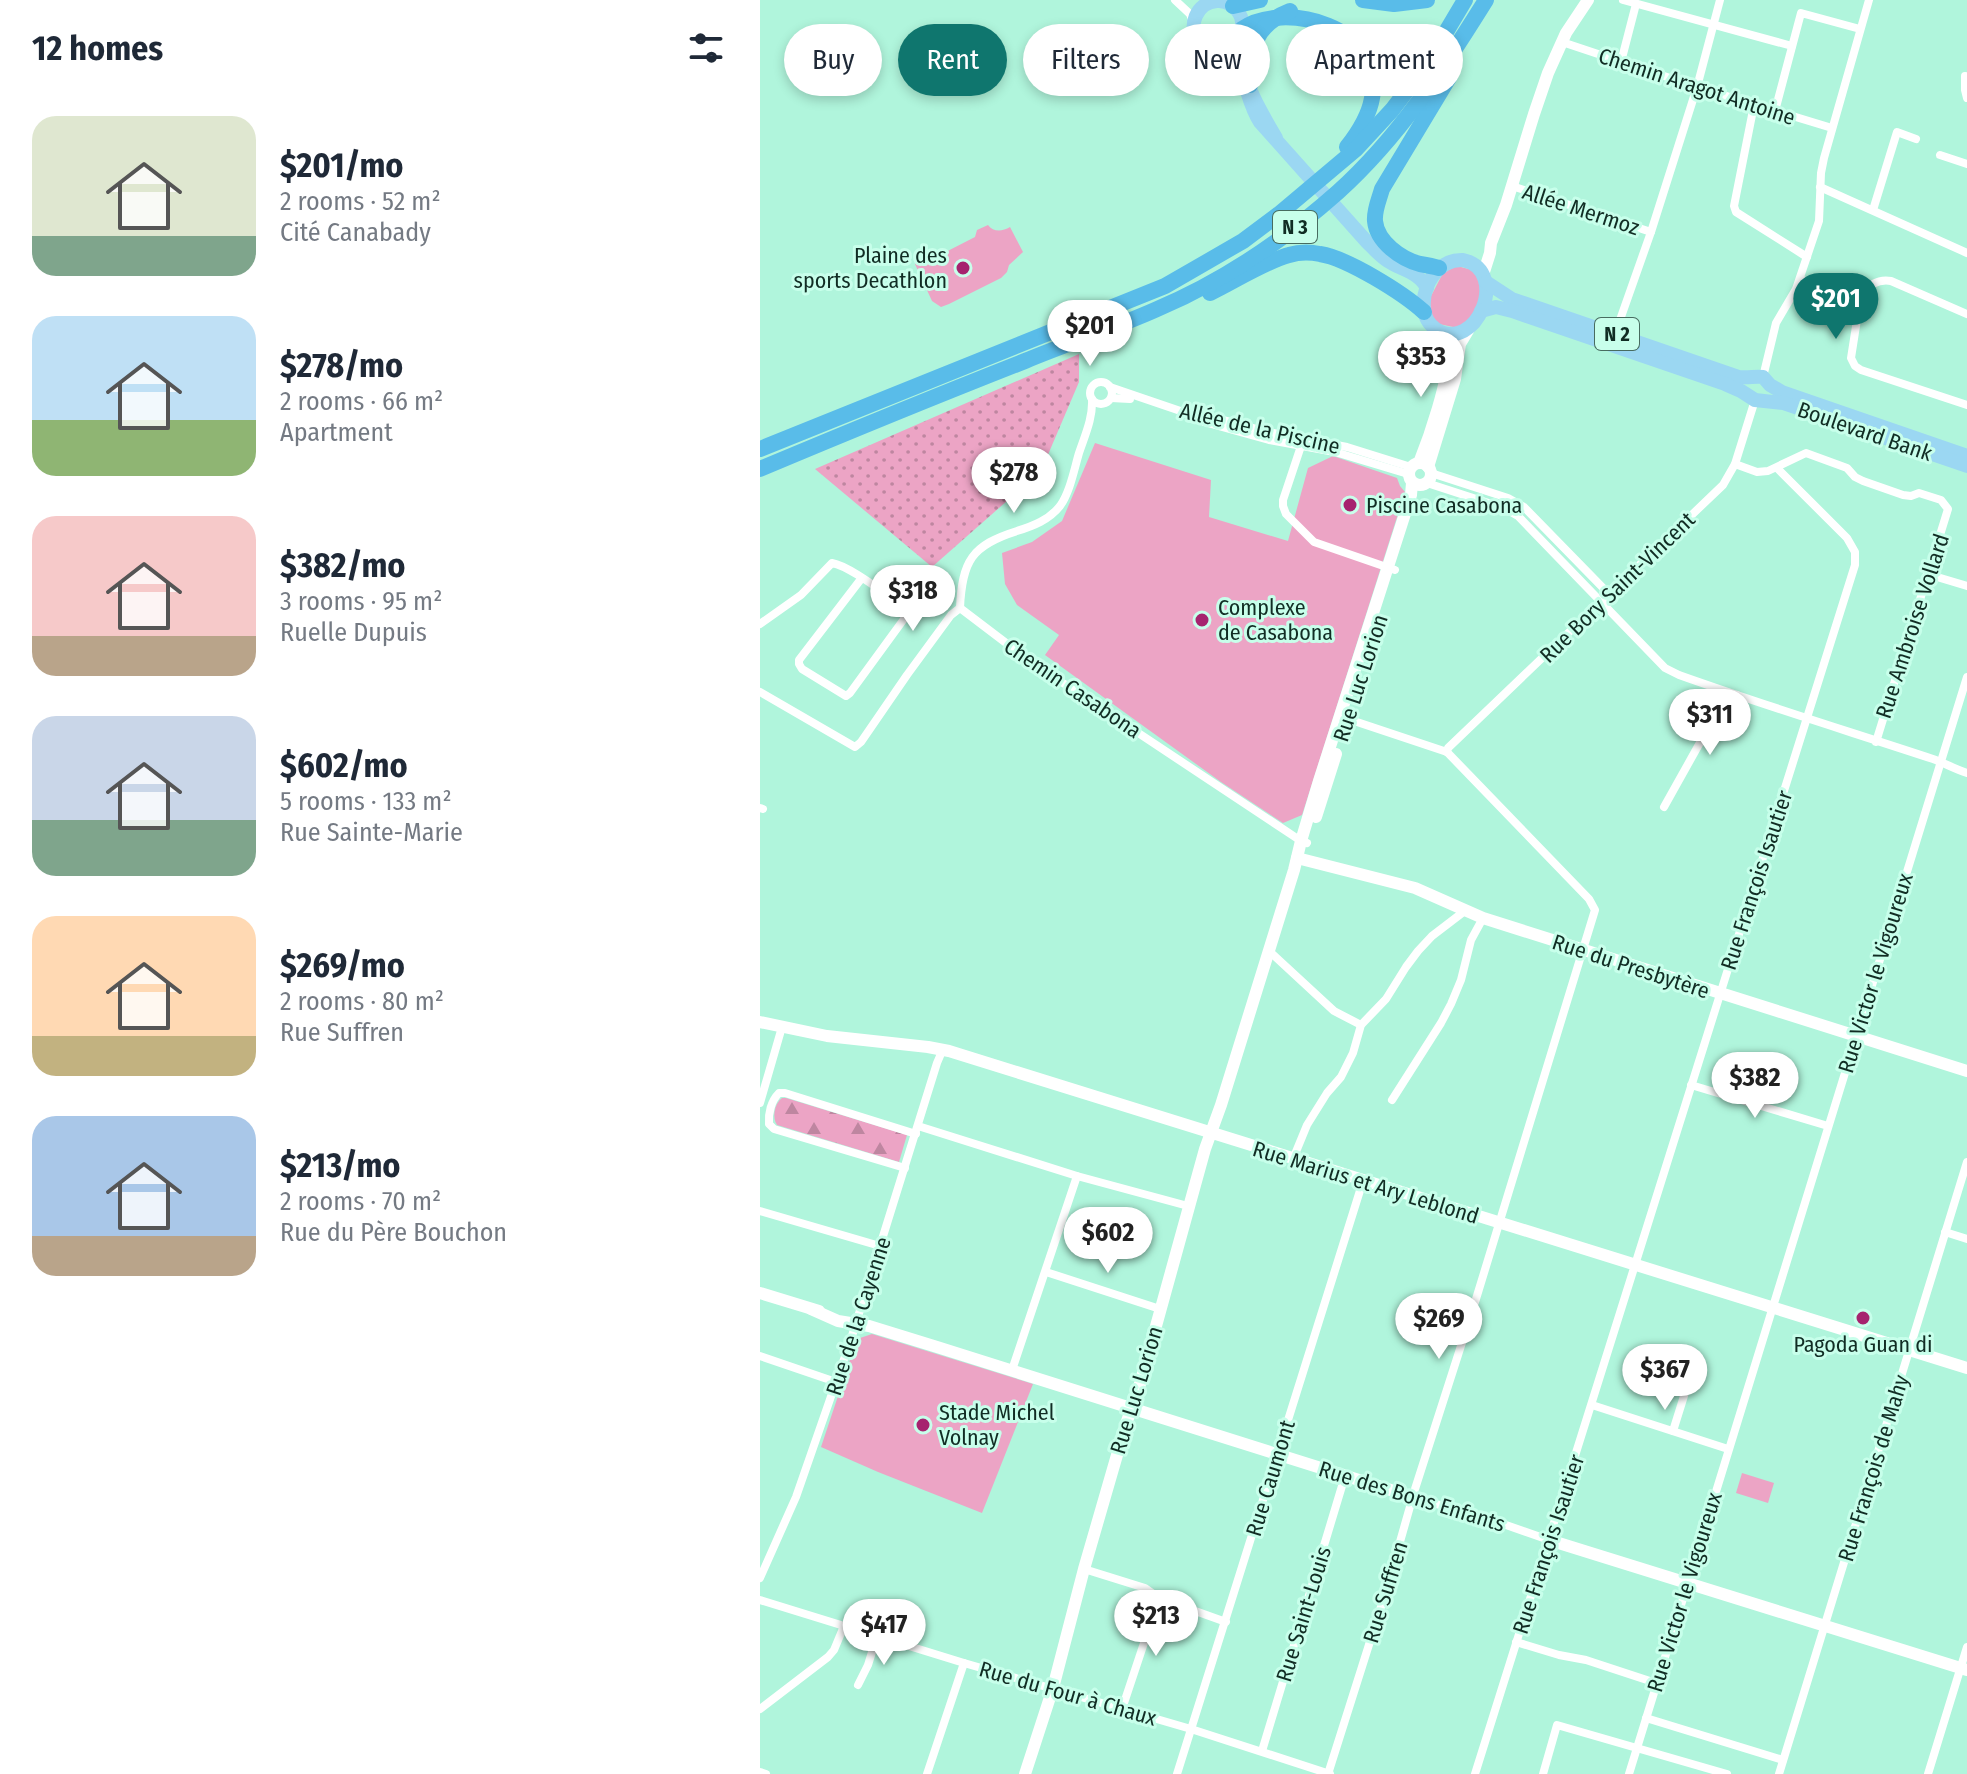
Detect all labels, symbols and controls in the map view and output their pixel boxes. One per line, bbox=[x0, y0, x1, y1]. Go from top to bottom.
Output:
chip: Buy bbox=[784, 24, 882, 96]
chip: Rent bbox=[898, 24, 1007, 96]
chip: Filters bbox=[1023, 24, 1149, 96]
chip: New bbox=[1165, 24, 1270, 96]
chip: Apartment bbox=[1286, 24, 1463, 96]
icon: filters bbox=[684, 26, 728, 70]
text: 12 homes bbox=[32, 28, 163, 69]
street label: Chemin Aragot Antoine bbox=[1595, 42, 1799, 131]
text: $201/mo bbox=[280, 145, 404, 186]
icon: home bbox=[96, 148, 192, 244]
street label: Allée Mermoz bbox=[1519, 178, 1643, 241]
text: 2 rooms · 52 m² bbox=[280, 186, 441, 217]
road number: N 3 bbox=[1273, 211, 1317, 243]
text: Cité Canabady bbox=[280, 217, 431, 248]
place label: Plaine des sports Decathlon bbox=[794, 242, 947, 294]
marker: Plaine des sports Decathlon bbox=[954, 259, 972, 277]
pin: $201 bbox=[1789, 273, 1883, 341]
text: $201 bbox=[1811, 283, 1861, 314]
pin: $201 bbox=[1043, 300, 1137, 368]
text: $201 bbox=[1065, 310, 1115, 341]
road number: N 2 bbox=[1595, 318, 1639, 350]
pin: $353 bbox=[1374, 331, 1468, 399]
text: $353 bbox=[1396, 341, 1446, 372]
text: $278/mo bbox=[280, 345, 403, 386]
icon: home bbox=[96, 348, 192, 444]
text: 2 rooms · 66 m² bbox=[280, 386, 443, 417]
street label: Boulevard Bank bbox=[1794, 396, 1936, 467]
street label: Allée de la Piscine bbox=[1177, 397, 1343, 460]
text: Apartment bbox=[280, 417, 393, 448]
pin: $278 bbox=[967, 447, 1061, 515]
text: $278 bbox=[989, 457, 1039, 488]
place label: Piscine Casabona bbox=[1366, 492, 1522, 519]
marker: Piscine Casabona bbox=[1341, 496, 1359, 514]
street label: Rue Bory Saint-Vincent bbox=[1534, 506, 1701, 668]
street label: Rue Ambroise Vollard bbox=[1870, 530, 1955, 722]
text: $382/mo bbox=[280, 545, 406, 586]
icon: home bbox=[96, 548, 192, 644]
pin: $318 bbox=[866, 565, 960, 633]
text: $318 bbox=[888, 575, 938, 606]
text: 3 rooms · 95 m² bbox=[280, 586, 442, 617]
place label: Complexe de Casabona bbox=[1218, 594, 1333, 646]
marker: Complexe de Casabona bbox=[1193, 611, 1211, 629]
street label: Rue Luc Lorion bbox=[1327, 611, 1394, 745]
text: Ruelle Dupuis bbox=[280, 617, 427, 648]
street label: Chemin Casabona bbox=[999, 633, 1147, 744]
pin: $311 bbox=[1663, 689, 1757, 757]
text: $311 bbox=[1687, 699, 1733, 730]
text: $602/mo bbox=[280, 745, 408, 786]
icon: home bbox=[96, 748, 192, 844]
text: 5 rooms · 133 m² bbox=[280, 786, 452, 817]
street label: Rue François Isautier bbox=[1715, 787, 1798, 973]
text: Rue Sainte-Marie bbox=[280, 817, 463, 848]
street label: Rue Victor le Vigoureux bbox=[1832, 870, 1919, 1076]
street label: Rue du Presbytère bbox=[1549, 928, 1713, 1005]
text: $269/mo bbox=[280, 945, 405, 986]
icon: home bbox=[96, 948, 192, 1044]
text: 2 rooms · 80 m² bbox=[280, 986, 444, 1017]
text: Rue Suffren bbox=[280, 1017, 404, 1048]
pin: $382 bbox=[1708, 1052, 1802, 1120]
text: $382 bbox=[1730, 1062, 1780, 1093]
street label: Rue Marius et Ary Leblond bbox=[1249, 1135, 1482, 1230]
text: $213/mo bbox=[280, 1145, 401, 1186]
icon: home bbox=[96, 1148, 192, 1244]
text: 2 rooms · 70 m² bbox=[280, 1186, 441, 1217]
pin: $602 bbox=[1061, 1207, 1155, 1275]
text: Rue du Père Bouchon bbox=[280, 1217, 507, 1248]
text: $602 bbox=[1082, 1217, 1134, 1248]
street label: Rue de la Cayenne bbox=[820, 1233, 897, 1399]
pin: $269 bbox=[1392, 1293, 1486, 1361]
text: $269 bbox=[1413, 1303, 1465, 1334]
marker: Pagoda Guan di bbox=[1854, 1309, 1872, 1327]
street label: Rue Luc Lorion bbox=[1104, 1323, 1169, 1457]
place label: Pagoda Guan di bbox=[1793, 1331, 1933, 1358]
pin: $367 bbox=[1618, 1344, 1712, 1412]
text: $367 bbox=[1640, 1354, 1690, 1385]
street label: Rue François de Mahy bbox=[1832, 1371, 1915, 1565]
place label: Stade Michel Volnay bbox=[939, 1399, 1055, 1451]
marker: Stade Michel Volnay bbox=[914, 1416, 932, 1434]
street label: Rue Caumont bbox=[1240, 1416, 1301, 1540]
street label: Rue François Isautier bbox=[1507, 1451, 1590, 1637]
street label: Rue des Bons Enfants bbox=[1315, 1455, 1508, 1538]
street label: Rue Victor le Vigoureux bbox=[1641, 1489, 1728, 1695]
street label: Rue Suffren bbox=[1357, 1538, 1414, 1646]
street label: Rue Saint-Louis bbox=[1270, 1543, 1337, 1685]
pin: $213 bbox=[1109, 1590, 1203, 1658]
pin: $417 bbox=[837, 1599, 931, 1667]
text: $213 bbox=[1132, 1600, 1180, 1631]
text: $417 bbox=[861, 1609, 907, 1640]
street label: Rue du Four à Chaux bbox=[976, 1655, 1160, 1732]

